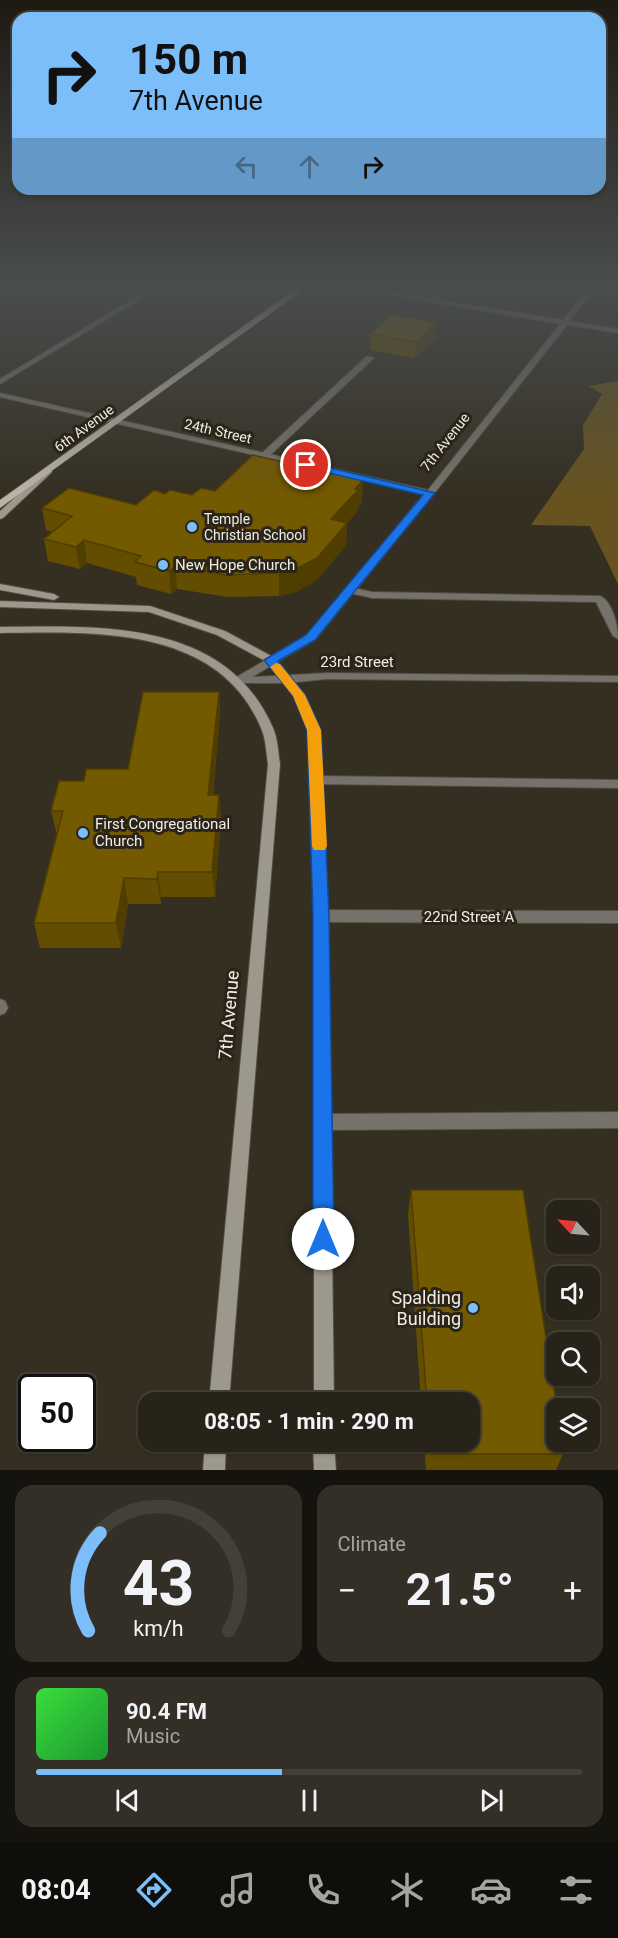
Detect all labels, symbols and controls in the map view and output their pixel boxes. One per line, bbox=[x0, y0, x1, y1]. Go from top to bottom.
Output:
text: 150 m bbox=[129, 35, 248, 84]
icon: right bbox=[30, 36, 108, 114]
text: 7th Avenue bbox=[129, 85, 263, 117]
icon: left bbox=[230, 150, 263, 183]
icon: ahead bbox=[293, 150, 326, 183]
icon: right bbox=[356, 150, 389, 183]
street label: 6th Avenue bbox=[51, 401, 117, 455]
street label: 7th Avenue bbox=[417, 410, 473, 474]
street label: 24th Street bbox=[183, 416, 254, 447]
pin bbox=[280, 439, 331, 490]
icon: arrive bbox=[289, 448, 322, 481]
place label: Temple Christian School bbox=[204, 511, 306, 543]
marker: Temple Christian School bbox=[185, 520, 199, 534]
place label: New Hope Church bbox=[175, 556, 295, 574]
marker: New Hope Church bbox=[156, 558, 170, 572]
street label: 23rd Street bbox=[320, 653, 394, 671]
place label: First Congregational Church bbox=[95, 815, 230, 850]
marker: First Congregational Church bbox=[76, 826, 90, 840]
street label: 22nd Street A bbox=[424, 908, 514, 926]
street label: 7th Avenue bbox=[214, 970, 243, 1060]
north arrow bbox=[546, 1200, 600, 1254]
map controls bbox=[546, 1200, 600, 1452]
position arrow bbox=[291, 1207, 355, 1271]
button: sound bbox=[546, 1266, 600, 1320]
place label: Spalding Building bbox=[391, 1287, 461, 1329]
marker: Spalding Building bbox=[466, 1301, 480, 1315]
button: search bbox=[546, 1332, 600, 1386]
speed limit sign: 50 bbox=[18, 1374, 96, 1452]
button: layers bbox=[546, 1398, 600, 1452]
text: 08:05 · 1 min · 290 m bbox=[204, 1409, 414, 1434]
text: Climate bbox=[338, 1532, 406, 1556]
text: 43 bbox=[122, 1547, 194, 1620]
text: 21.5° bbox=[406, 1563, 514, 1616]
text: − bbox=[338, 1571, 356, 1610]
text: + bbox=[563, 1571, 582, 1610]
text: km/h bbox=[133, 1616, 183, 1641]
text: 90.4 FM bbox=[126, 1699, 207, 1724]
text: Music bbox=[126, 1724, 180, 1748]
icon: previous bbox=[111, 1784, 144, 1817]
icon: pause bbox=[293, 1784, 326, 1817]
icon: next bbox=[475, 1784, 508, 1817]
icon: directions bbox=[133, 1869, 175, 1911]
icon: music bbox=[217, 1869, 259, 1911]
icon: phone bbox=[302, 1869, 344, 1911]
icon: climate bbox=[386, 1869, 428, 1911]
icon: car bbox=[470, 1869, 512, 1911]
icon: filters bbox=[555, 1869, 597, 1911]
text: 08:04 bbox=[21, 1874, 91, 1906]

